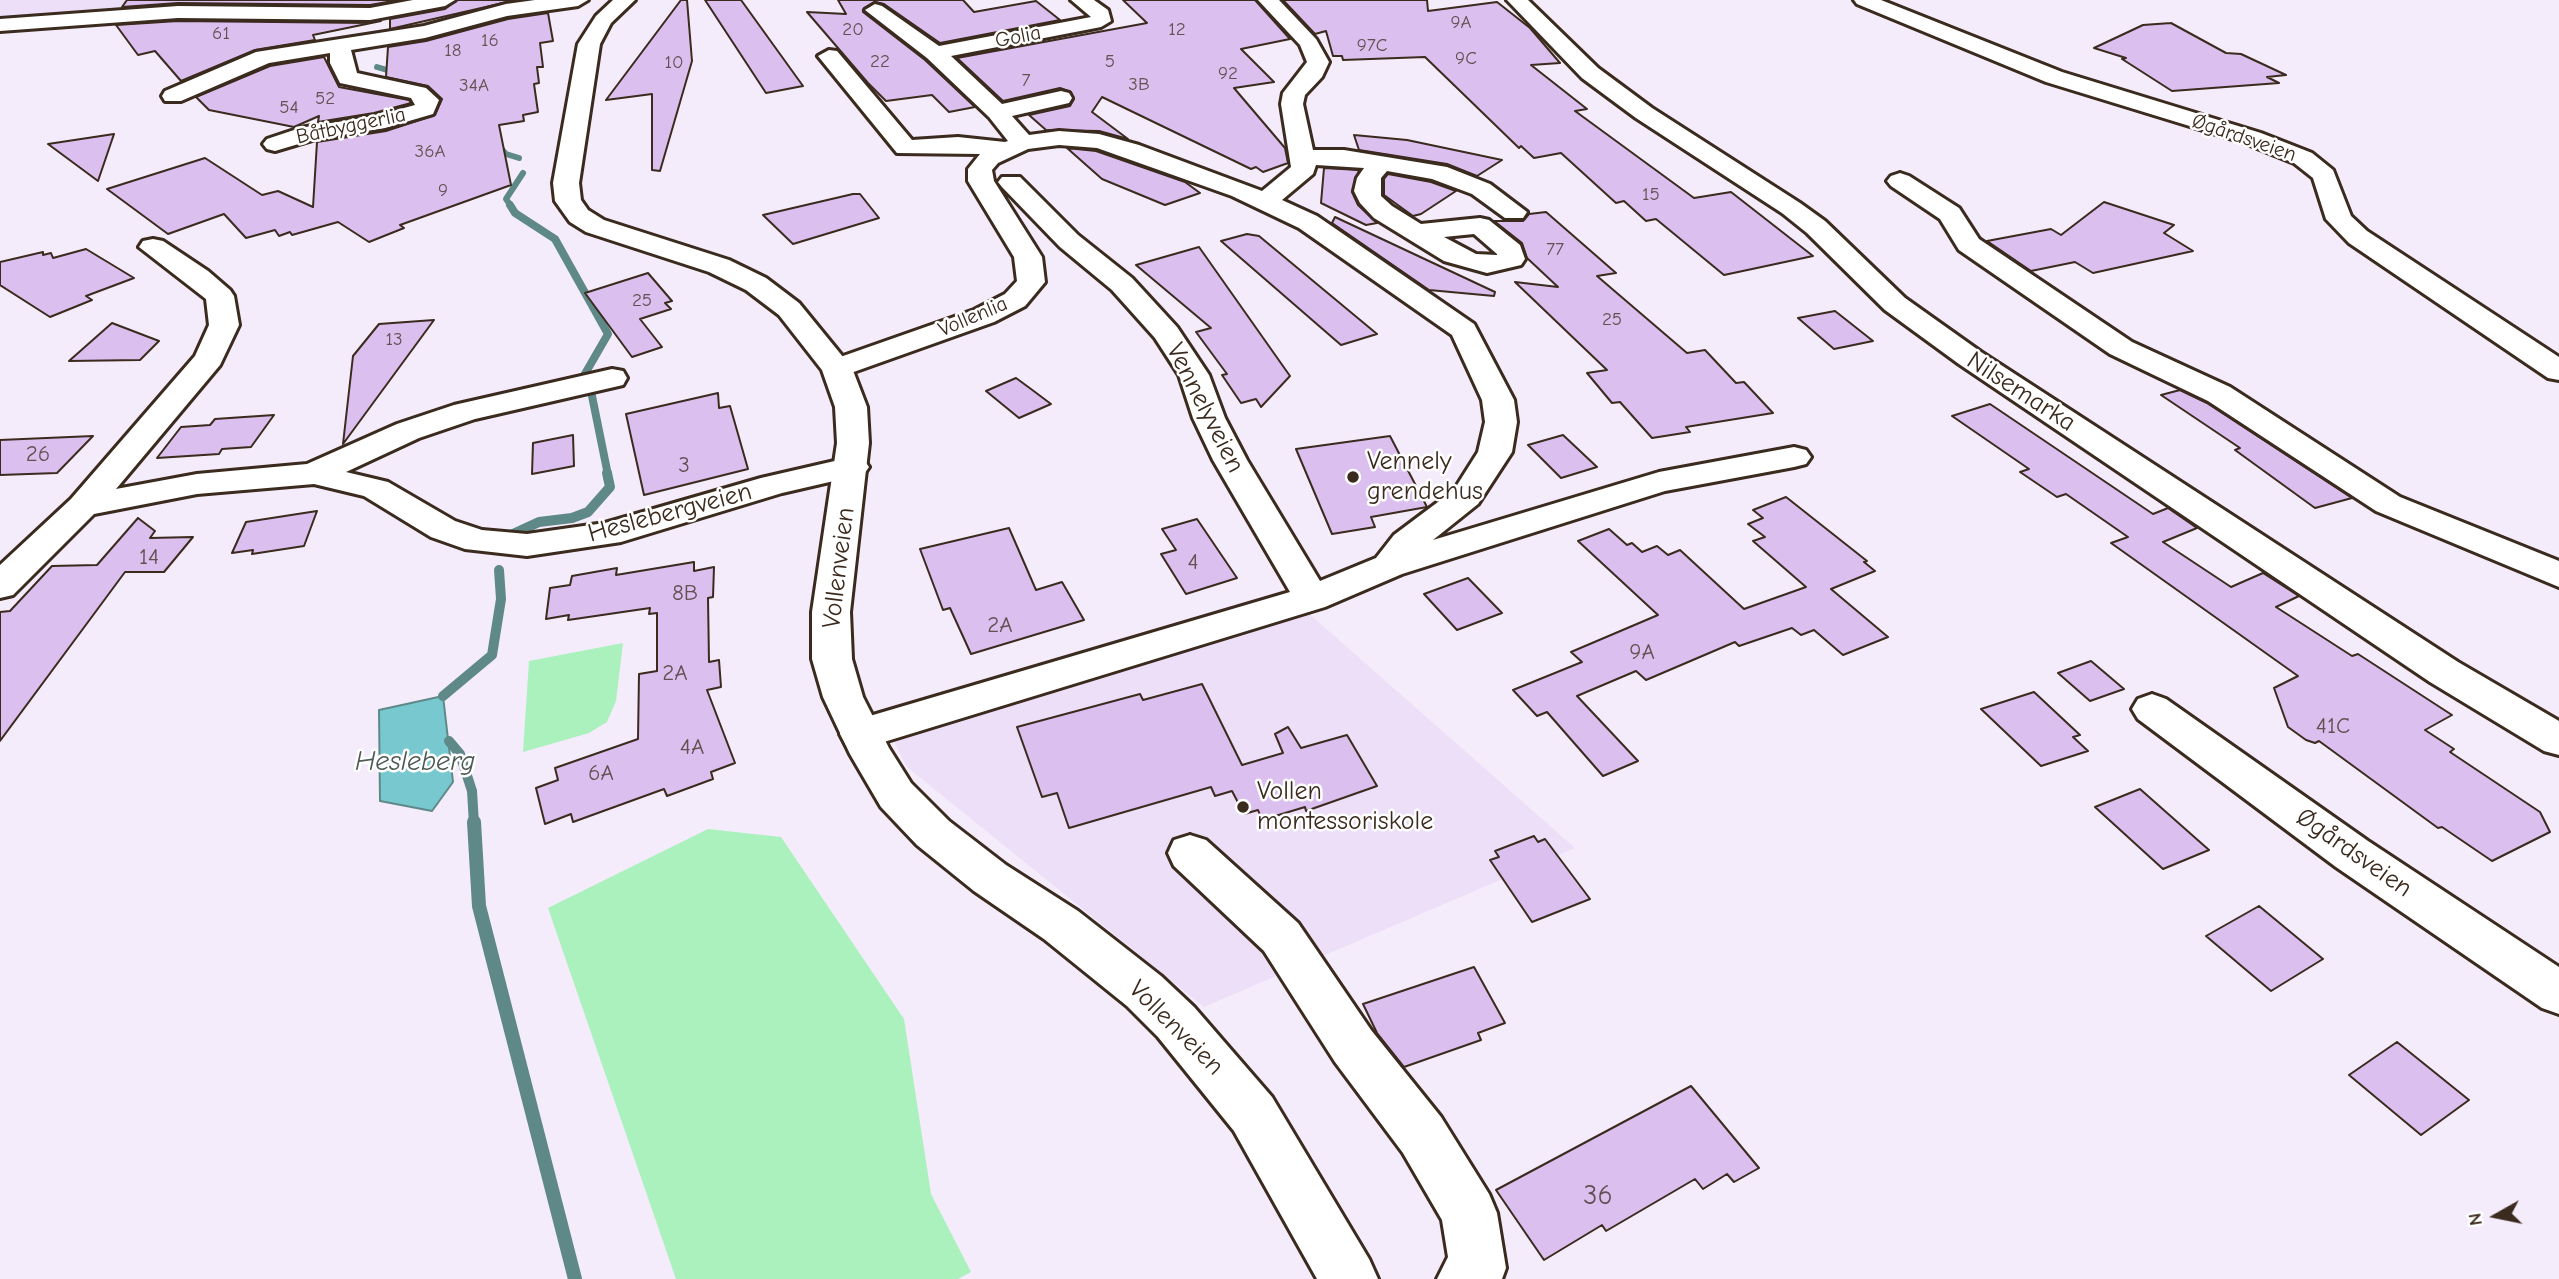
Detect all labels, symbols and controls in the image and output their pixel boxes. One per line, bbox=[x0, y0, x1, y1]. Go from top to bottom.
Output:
house number: 9A bbox=[1450, 12, 1472, 34]
house number: 20 bbox=[842, 19, 864, 41]
house number: 12 bbox=[1168, 19, 1186, 41]
street label: Golia bbox=[993, 20, 1043, 54]
house number: 61 bbox=[212, 23, 230, 45]
house number: 16 bbox=[481, 30, 499, 52]
house number: 97C bbox=[1357, 35, 1387, 57]
house number: 18 bbox=[444, 40, 462, 62]
house number: 9C bbox=[1455, 48, 1477, 70]
house number: 22 bbox=[870, 51, 890, 73]
house number: 5 bbox=[1105, 51, 1115, 73]
house number: 10 bbox=[664, 52, 684, 74]
house number: 92 bbox=[1218, 63, 1238, 85]
house number: 7 bbox=[1022, 70, 1030, 92]
house number: 3B bbox=[1128, 74, 1150, 96]
house number: 34A bbox=[459, 75, 489, 97]
house number: 52 bbox=[315, 88, 335, 110]
house number: 54 bbox=[279, 97, 299, 119]
street label: Båtbyggerlia bbox=[294, 102, 408, 150]
street label: Øgårdsveien bbox=[2189, 108, 2299, 168]
house number: 36A bbox=[415, 141, 445, 163]
house number: 9 bbox=[438, 180, 448, 202]
house number: 15 bbox=[1642, 184, 1660, 206]
house number: 77 bbox=[1546, 239, 1564, 261]
house number: 25 bbox=[632, 290, 652, 312]
street label: Vollenlia bbox=[935, 291, 1011, 343]
house number: 25 bbox=[1602, 309, 1622, 331]
house number: 13 bbox=[385, 329, 403, 351]
street label: Vennelyveien bbox=[1159, 338, 1251, 478]
street label: Nilsemarka bbox=[1961, 345, 2081, 439]
house number: 26 bbox=[26, 440, 50, 468]
place label: Vennely grendehus bbox=[1367, 446, 1483, 508]
house number: 3 bbox=[678, 451, 690, 479]
marker: Vennely grendehus bbox=[1345, 469, 1361, 485]
street label: Heslebergveien bbox=[585, 476, 755, 550]
street label: Vollenveien bbox=[816, 506, 862, 630]
house number: 14 bbox=[139, 543, 159, 571]
house number: 4 bbox=[1187, 548, 1199, 576]
house number: 8B bbox=[672, 579, 698, 607]
house number: 2A bbox=[987, 611, 1013, 639]
house number: 9A bbox=[1629, 638, 1655, 666]
house number: 2A bbox=[662, 659, 688, 687]
house number: 41C bbox=[2316, 712, 2350, 740]
house number: 4A bbox=[680, 733, 704, 761]
water label: Hesleberg bbox=[355, 745, 475, 779]
house number: 6A bbox=[588, 759, 614, 787]
place label: Vollen montessoriskole bbox=[1257, 776, 1433, 838]
marker: Vollen montessoriskole bbox=[1235, 799, 1251, 815]
street label: Øgårdsveien bbox=[2290, 802, 2418, 904]
street label: Vollenveien bbox=[1122, 974, 1230, 1082]
house number: 36 bbox=[1583, 1179, 1613, 1213]
north arrow bbox=[2461, 1181, 2531, 1251]
text: N bbox=[2463, 1211, 2487, 1227]

